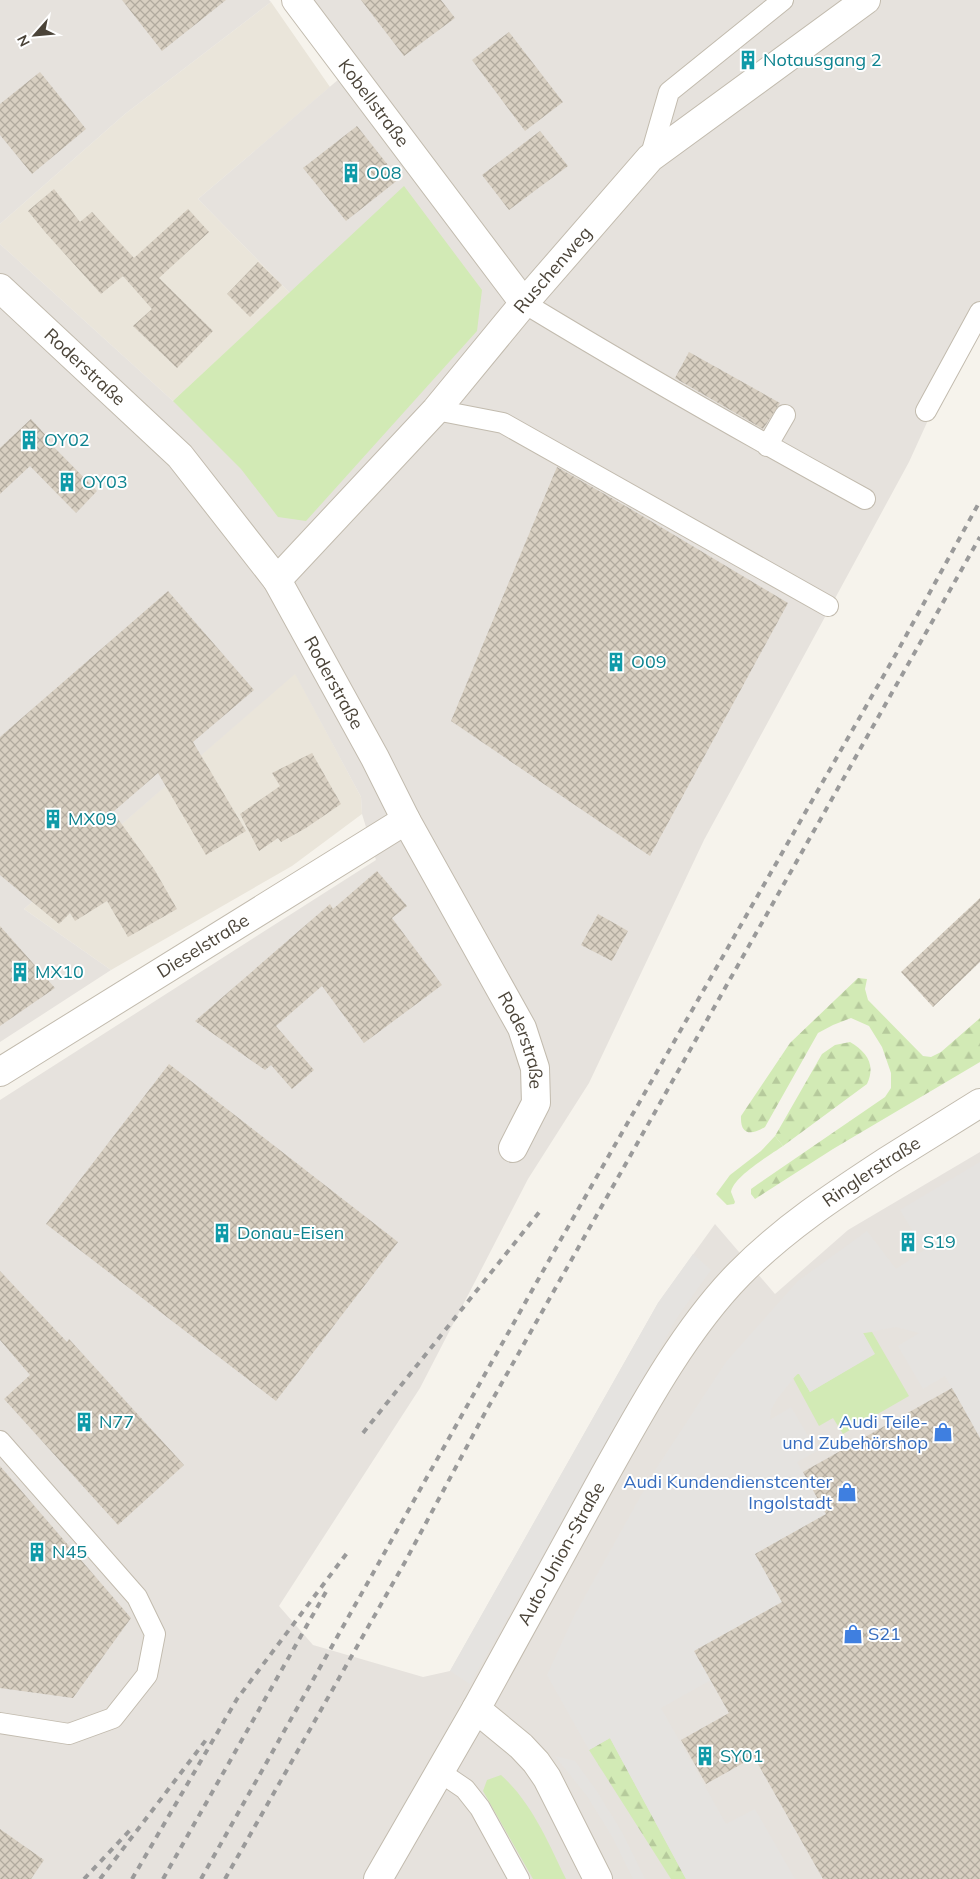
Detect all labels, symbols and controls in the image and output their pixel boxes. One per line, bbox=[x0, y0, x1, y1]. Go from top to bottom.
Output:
north arrow bbox=[10, 10, 60, 60]
text: N bbox=[13, 32, 34, 50]
place label: Notausgang 2 bbox=[763, 48, 882, 71]
building icon: Notausgang 2 bbox=[737, 49, 759, 71]
street label: Kobellstraße bbox=[333, 54, 415, 151]
place label: O08 bbox=[366, 161, 402, 184]
building icon: O08 bbox=[340, 162, 362, 184]
street label: Ruschenweg bbox=[508, 221, 596, 318]
street label: Roderstraße bbox=[40, 323, 131, 410]
place label: OY02 bbox=[44, 428, 90, 451]
building icon: OY02 bbox=[18, 429, 40, 451]
place label: OY03 bbox=[82, 470, 128, 493]
building icon: OY03 bbox=[56, 471, 78, 493]
street label: Roderstraße bbox=[299, 632, 369, 733]
place label: O09 bbox=[631, 650, 667, 673]
building icon: O09 bbox=[605, 651, 627, 673]
place label: MX09 bbox=[68, 807, 117, 830]
building icon: MX09 bbox=[42, 808, 64, 830]
street label: Dieselstraße bbox=[152, 908, 253, 983]
place label: MX10 bbox=[35, 960, 84, 983]
building icon: MX10 bbox=[9, 961, 31, 983]
street label: Roderstraße bbox=[493, 987, 548, 1090]
street label: Ringlerstraße bbox=[818, 1131, 925, 1212]
place label: Donau-Eisen bbox=[237, 1221, 344, 1244]
building icon: Donau-Eisen bbox=[211, 1222, 233, 1244]
place label: S19 bbox=[923, 1230, 956, 1253]
building icon: S19 bbox=[897, 1231, 919, 1253]
place label: N77 bbox=[99, 1410, 134, 1433]
place label: Audi Teile- und Zubehörshop bbox=[782, 1410, 928, 1454]
building icon: N77 bbox=[73, 1411, 95, 1433]
shop icon: Audi Teile- und Zubehörshop bbox=[932, 1421, 954, 1443]
place label: Audi Kundendienstcenter Ingolstadt bbox=[623, 1470, 832, 1514]
street label: Auto-Union-Straße bbox=[512, 1478, 610, 1629]
shop icon: Audi Kundendienstcenter Ingolstadt bbox=[836, 1481, 858, 1503]
place label: N45 bbox=[52, 1540, 87, 1563]
building icon: N45 bbox=[26, 1541, 48, 1563]
place label: S21 bbox=[868, 1622, 901, 1645]
shop icon: S21 bbox=[842, 1623, 864, 1645]
place label: SY01 bbox=[720, 1744, 763, 1767]
building icon: SY01 bbox=[694, 1745, 716, 1767]

